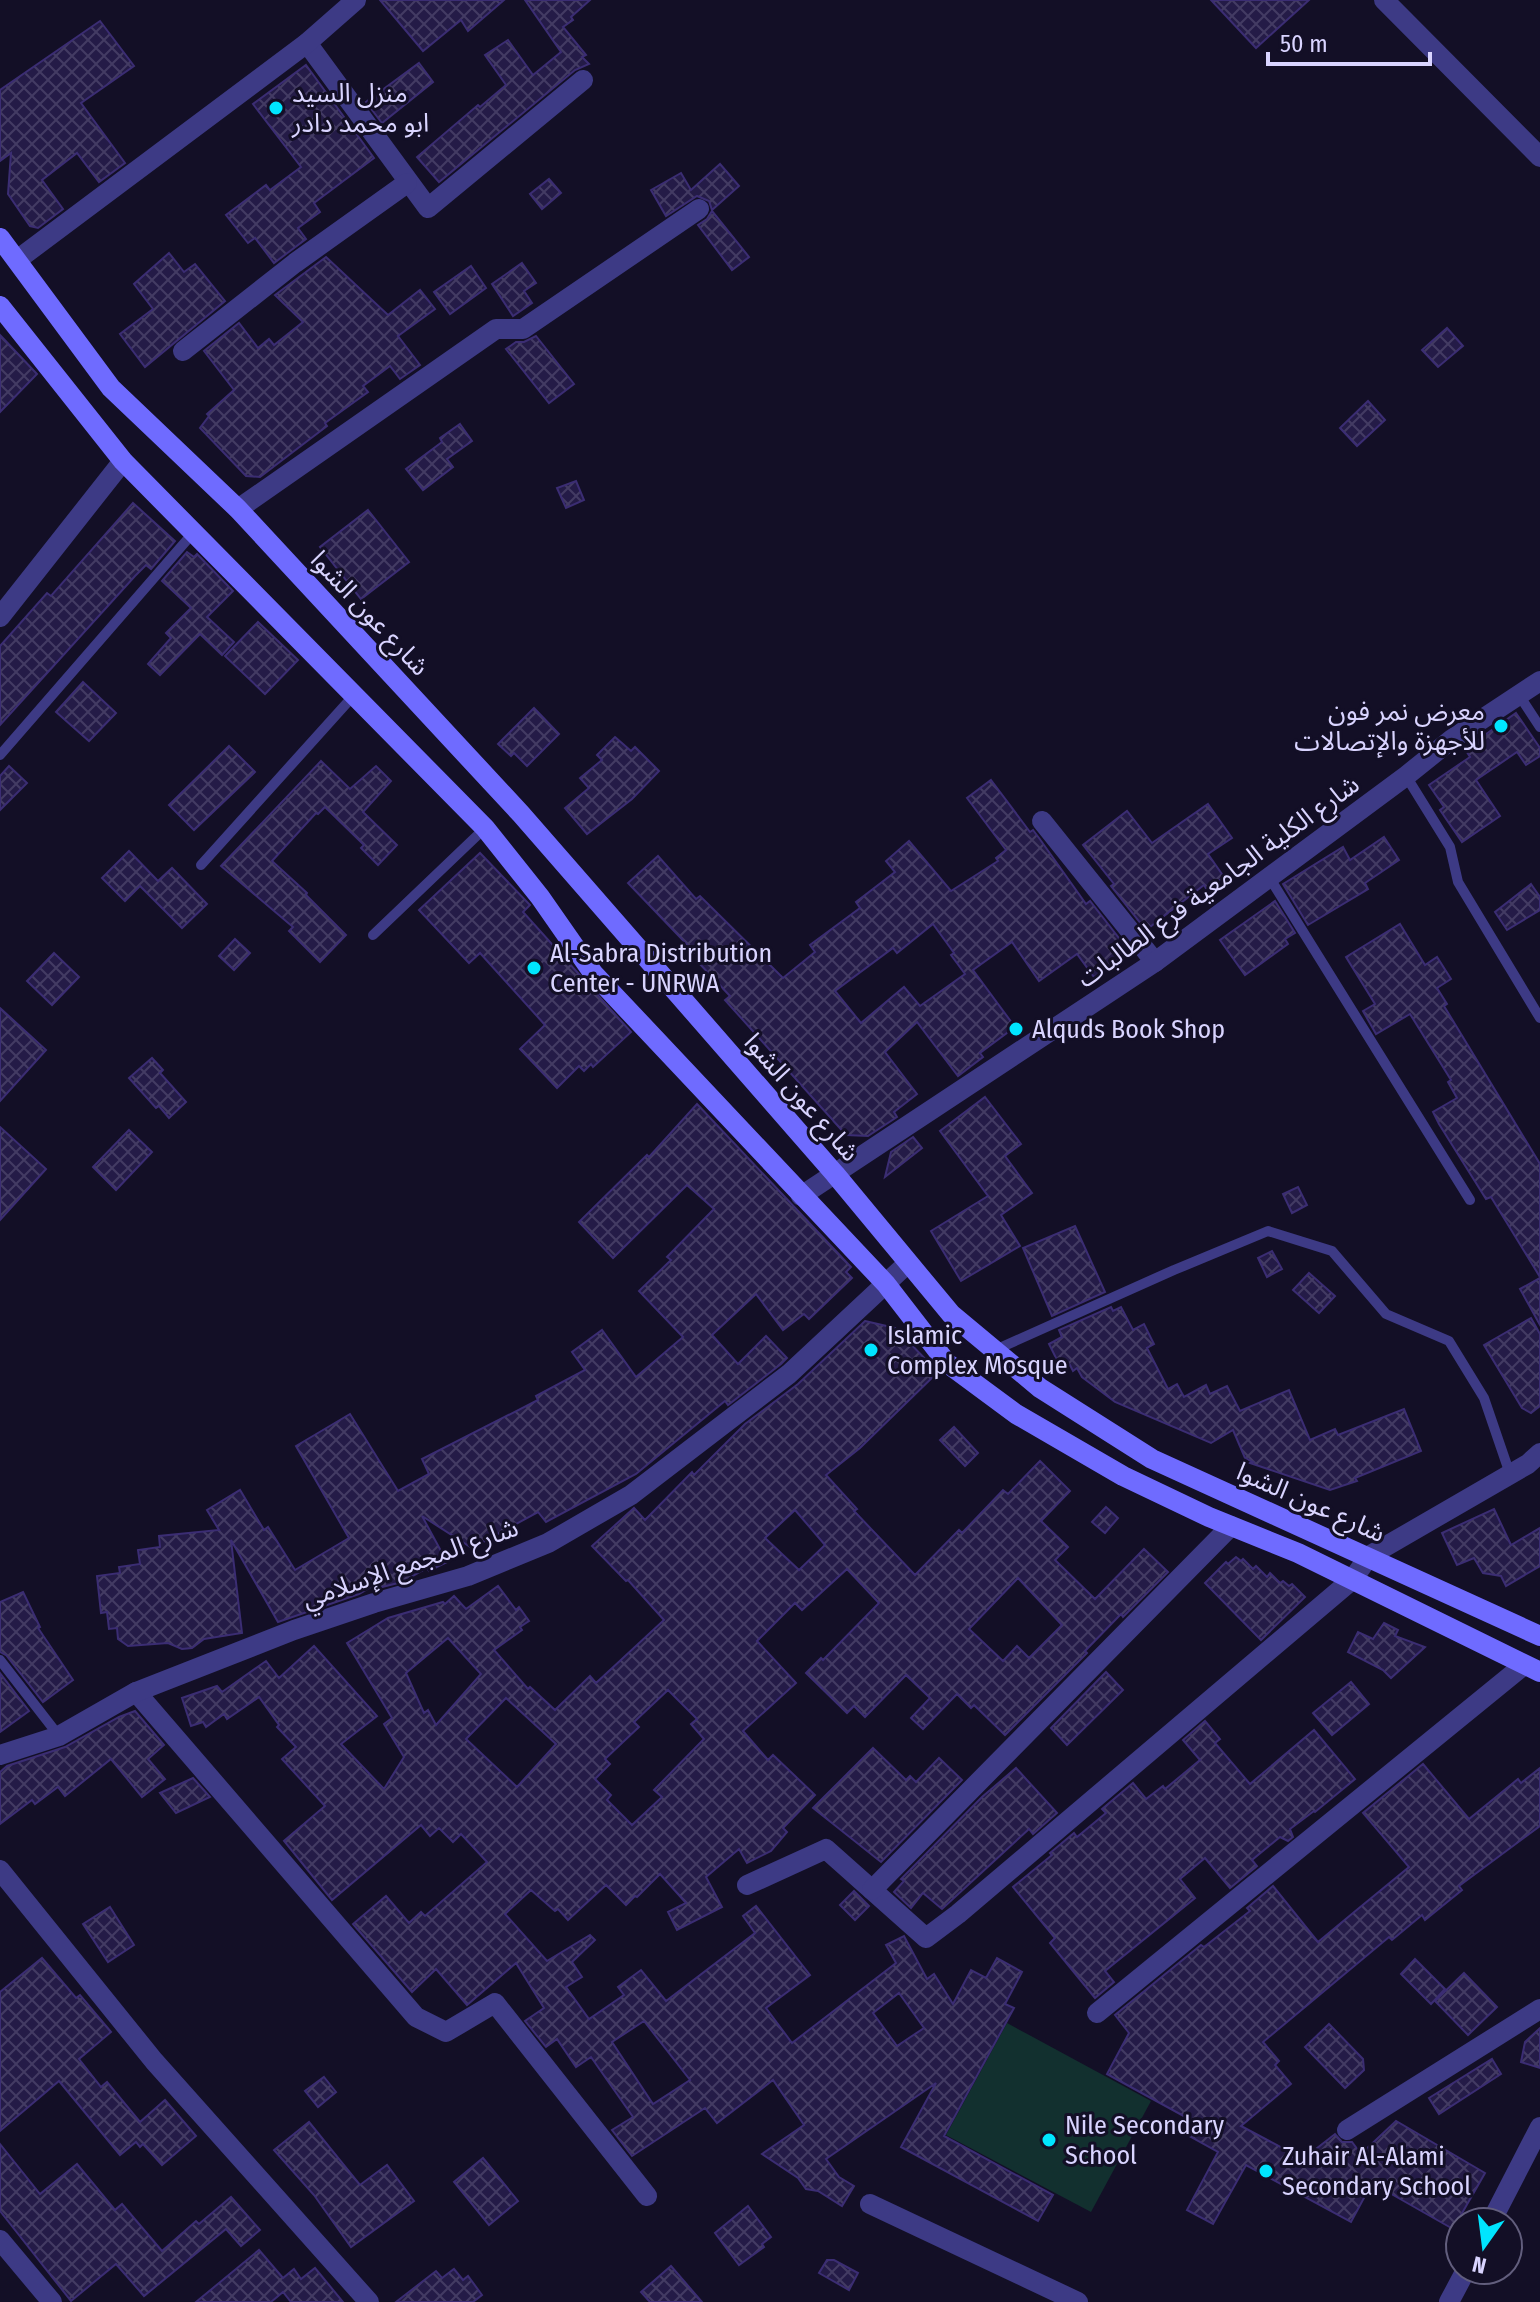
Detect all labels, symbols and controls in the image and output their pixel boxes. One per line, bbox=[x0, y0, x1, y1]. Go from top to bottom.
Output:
scale bar bbox=[1268, 16, 1430, 66]
text: 50 m bbox=[1280, 30, 1328, 58]
place label: منزل السيد ابو محمد دادر bbox=[291, 78, 429, 139]
marker: منزل السيد ابو محمد دادر bbox=[267, 99, 285, 117]
street label: شارع عون الشوا bbox=[302, 544, 435, 684]
place label: معرض نمر فون للأجهزة والإتصالات bbox=[1294, 696, 1485, 758]
marker: معرض نمر فون للأجهزة والإتصالات bbox=[1492, 717, 1510, 735]
street label: شارع الكلية الجامعية فرع الطالبات bbox=[1071, 769, 1367, 997]
place label: Al-Sabra Distribution Center - UNRWA bbox=[550, 938, 772, 999]
marker: Al-Sabra Distribution Center - UNRWA bbox=[525, 959, 543, 977]
place label: Alquds Book Shop bbox=[1032, 1014, 1225, 1045]
marker: Alquds Book Shop bbox=[1007, 1020, 1025, 1038]
street label: شارع عون الشوا bbox=[735, 1027, 866, 1170]
place label: Islamic Complex Mosque bbox=[887, 1320, 1068, 1381]
marker: Islamic Complex Mosque bbox=[862, 1341, 880, 1359]
street label: شارع عون الشوا bbox=[1230, 1456, 1390, 1552]
street label: شارع المجمع الإسلامي bbox=[298, 1512, 524, 1619]
place label: Nile Secondary School bbox=[1065, 2110, 1225, 2171]
marker: Nile Secondary School bbox=[1040, 2131, 1058, 2149]
place label: Zuhair Al-Alami Secondary School bbox=[1282, 2141, 1471, 2202]
marker: Zuhair Al-Alami Secondary School bbox=[1257, 2162, 1275, 2180]
north arrow bbox=[1444, 2206, 1524, 2286]
text: N bbox=[1470, 2250, 1489, 2280]

